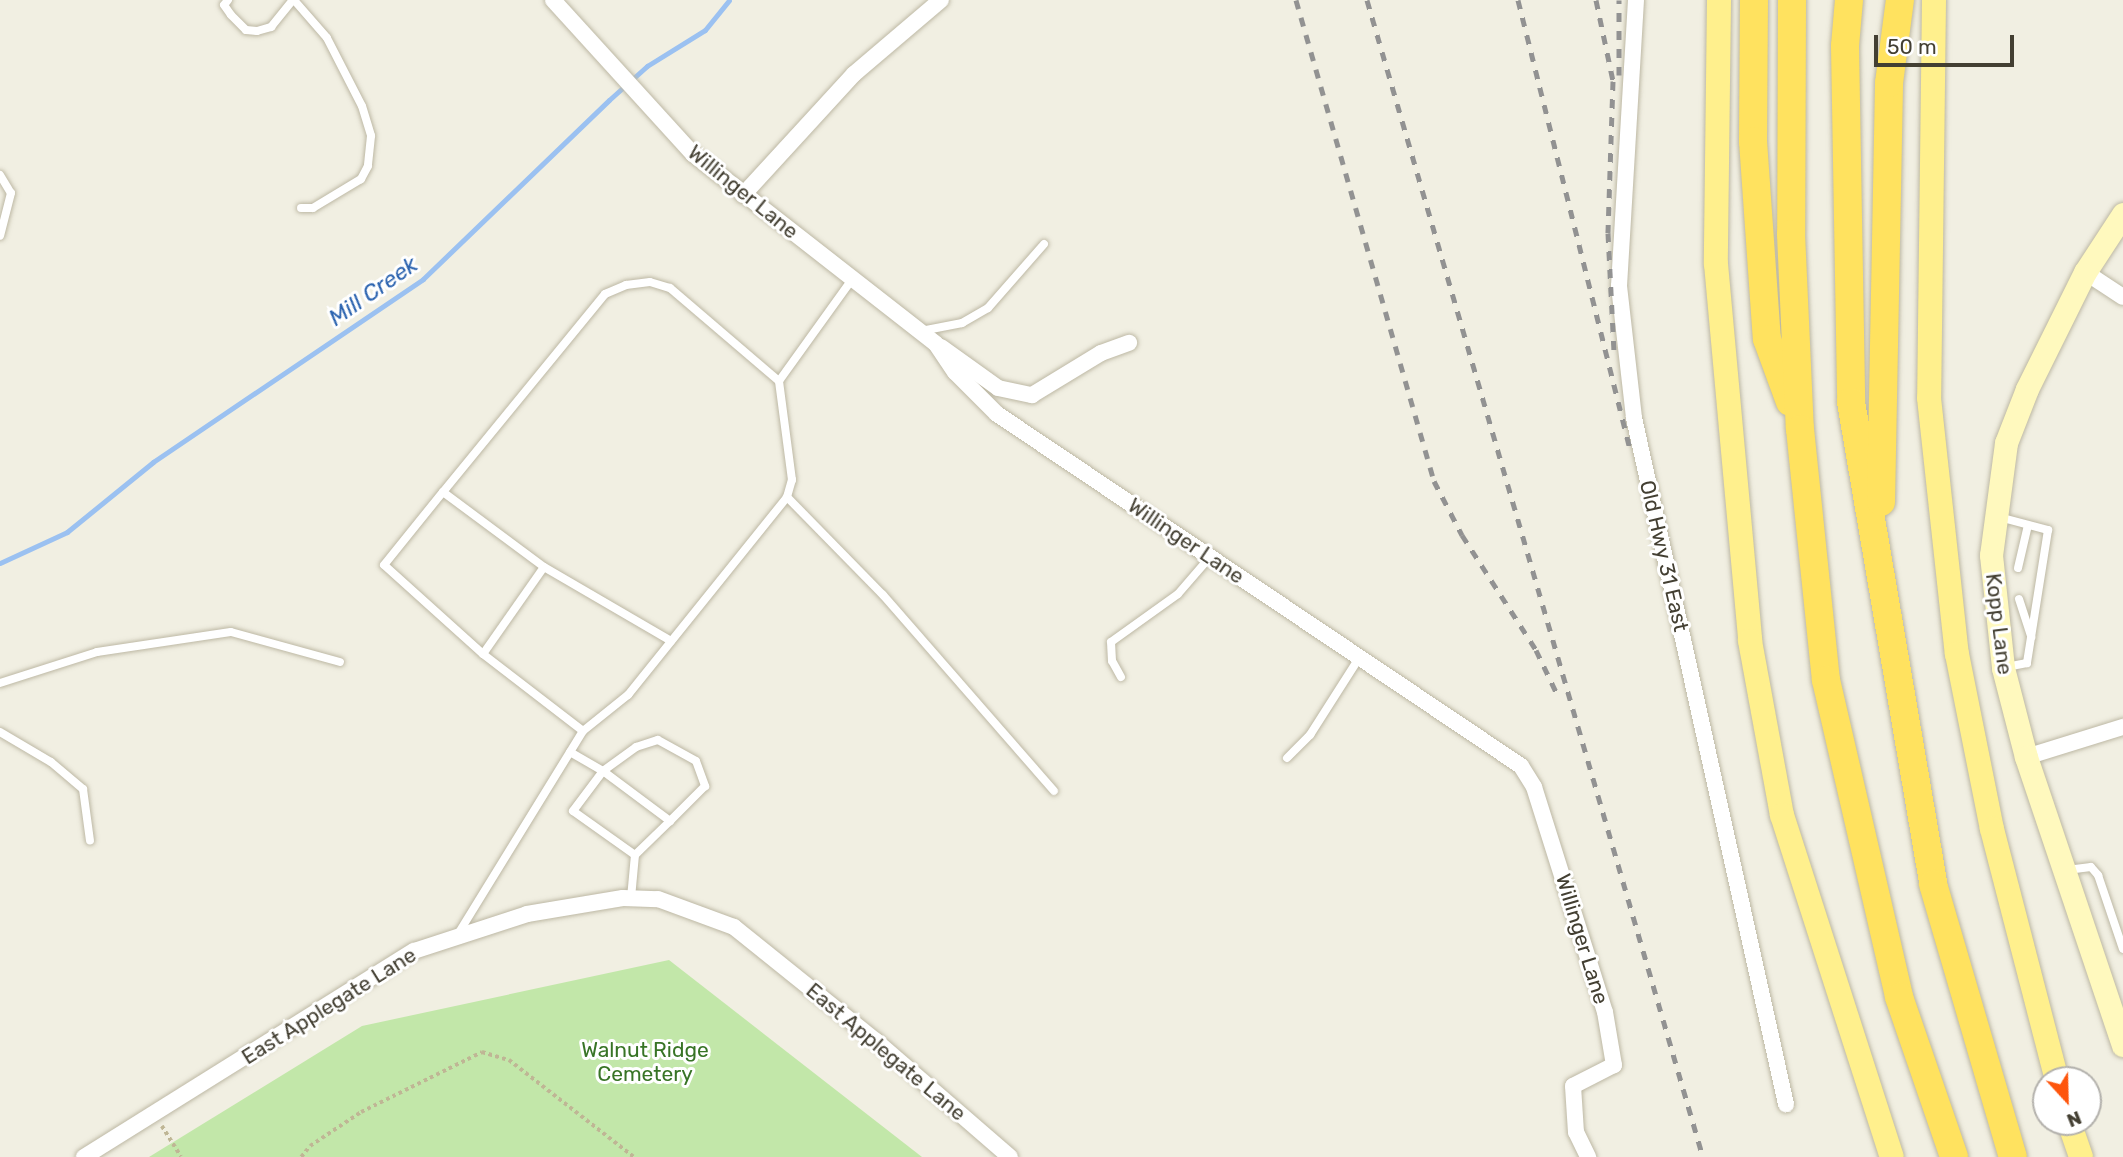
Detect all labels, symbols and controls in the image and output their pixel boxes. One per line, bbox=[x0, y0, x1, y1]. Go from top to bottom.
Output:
scale bar bbox=[1878, 21, 2018, 65]
text: 50 m bbox=[1887, 34, 1937, 59]
street label: Willinger Lane bbox=[683, 140, 803, 244]
water label: Mill Creek bbox=[323, 250, 423, 332]
street label: Old Hwy 31 East bbox=[1634, 478, 1694, 634]
street label: Willinger Lane bbox=[1123, 493, 1249, 589]
street label: Kopp Lane bbox=[1980, 572, 2018, 676]
street label: Willinger Lane bbox=[1550, 871, 1614, 1007]
street label: East Applegate Lane bbox=[237, 942, 421, 1070]
street label: East Applegate Lane bbox=[801, 978, 971, 1126]
park label: Walnut Ridge Cemetery bbox=[581, 1037, 709, 1087]
north arrow bbox=[2032, 1066, 2102, 1136]
text: N bbox=[2064, 1106, 2085, 1132]

